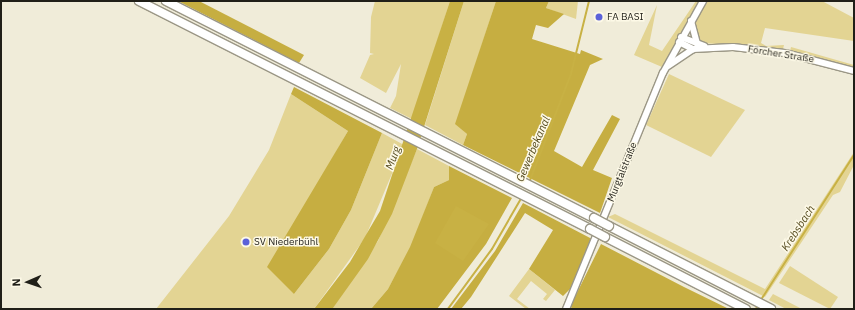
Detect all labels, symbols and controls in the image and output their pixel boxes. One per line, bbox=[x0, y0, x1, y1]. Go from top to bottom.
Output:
place label: FA BASI bbox=[607, 11, 644, 23]
marker: FA BASI bbox=[594, 12, 604, 22]
street label: Förcher Straße bbox=[747, 43, 815, 65]
water label: Gewerbekanal bbox=[513, 114, 553, 184]
street label: Murgtalstraße bbox=[605, 140, 639, 204]
water label: Murg bbox=[383, 144, 403, 172]
water label: Krebsbach bbox=[778, 203, 818, 253]
place label: SV Niederbühl bbox=[254, 236, 318, 248]
marker: SV Niederbühl bbox=[241, 237, 251, 247]
north arrow bbox=[8, 262, 48, 302]
text: N bbox=[9, 278, 23, 287]

